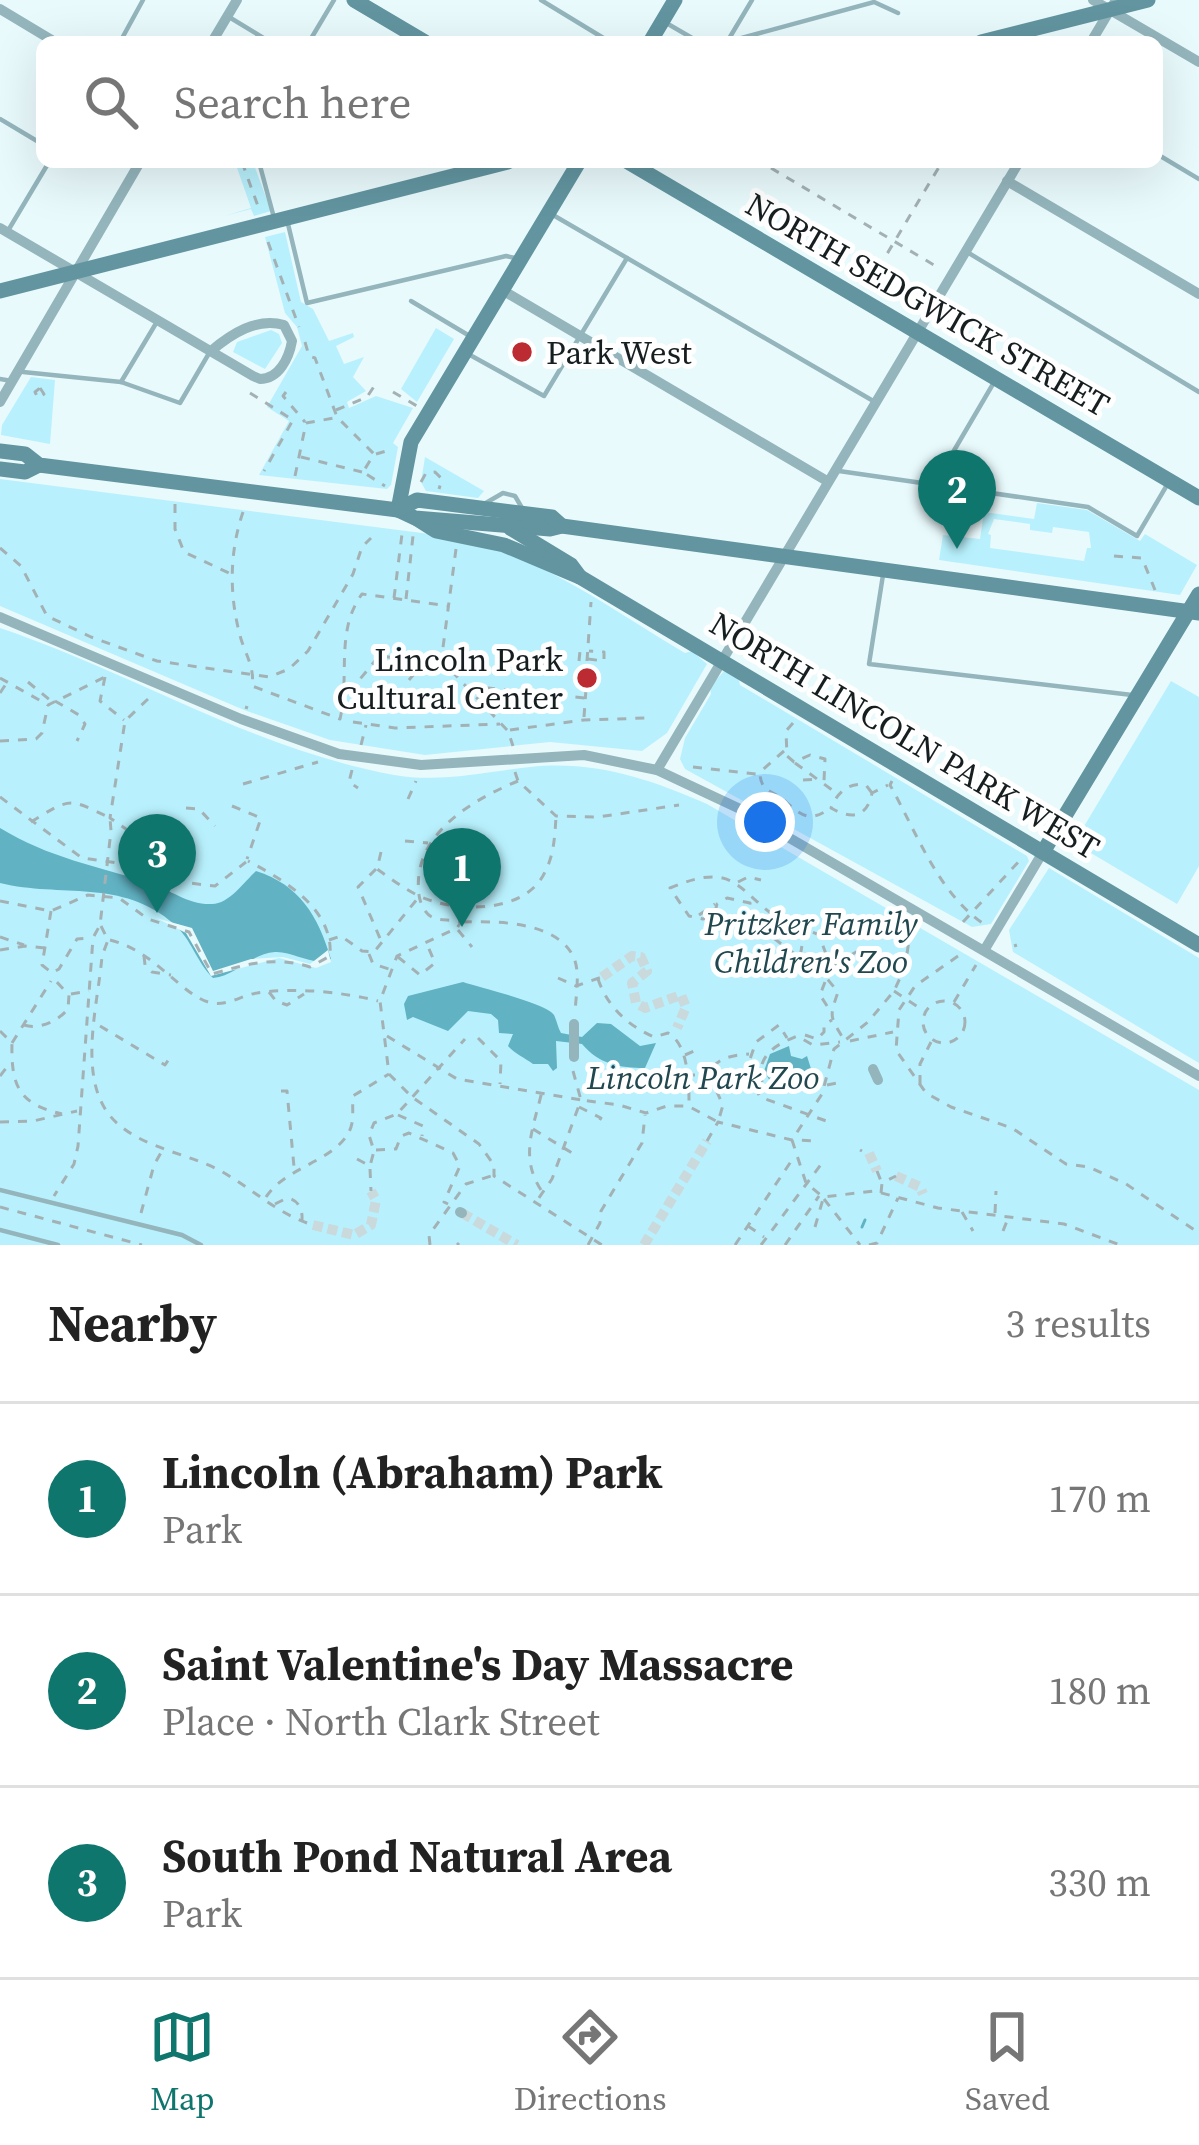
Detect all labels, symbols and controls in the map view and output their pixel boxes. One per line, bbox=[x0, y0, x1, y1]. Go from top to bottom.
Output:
search box bbox=[36, 36, 1163, 168]
icon: search bbox=[78, 69, 144, 135]
text: Search here bbox=[174, 71, 411, 133]
street label: NORTH SEDGWICK STREET bbox=[738, 182, 1118, 427]
place label: Park West bbox=[546, 330, 692, 375]
marker: Park West bbox=[509, 339, 535, 365]
pin: 2 bbox=[918, 450, 996, 549]
street label: NORTH LINCOLN PARK WEST bbox=[702, 601, 1108, 870]
place label: Lincoln Park Cultural Center bbox=[337, 637, 564, 720]
marker: Lincoln Park Cultural Center bbox=[574, 665, 600, 691]
your location bbox=[735, 792, 795, 852]
pin: 3 bbox=[118, 814, 196, 913]
pin: 1 bbox=[423, 828, 501, 927]
park label: Pritzker Family Children's Zoo bbox=[703, 901, 919, 984]
park label: Lincoln Park Zoo bbox=[586, 1055, 819, 1100]
text: Nearby bbox=[48, 1288, 217, 1358]
text: 3 results bbox=[1006, 1297, 1151, 1350]
text: Lincoln (Abraham) Park bbox=[162, 1441, 663, 1503]
text: 1 bbox=[76, 1472, 98, 1525]
text: 170 m bbox=[1048, 1472, 1151, 1525]
text: Park bbox=[162, 1503, 242, 1556]
text: Saint Valentine's Day Massacre bbox=[162, 1633, 794, 1695]
text: 2 bbox=[76, 1664, 98, 1717]
text: 180 m bbox=[1048, 1664, 1151, 1717]
text: Place · North Clark Street bbox=[162, 1695, 600, 1748]
text: South Pond Natural Area bbox=[162, 1825, 672, 1887]
text: 3 bbox=[76, 1856, 98, 1909]
text: 330 m bbox=[1048, 1856, 1151, 1909]
text: Park bbox=[162, 1887, 242, 1940]
tab: Map bbox=[149, 2004, 215, 2121]
tab: Directions bbox=[514, 2004, 667, 2121]
tab: Saved bbox=[965, 2004, 1050, 2121]

